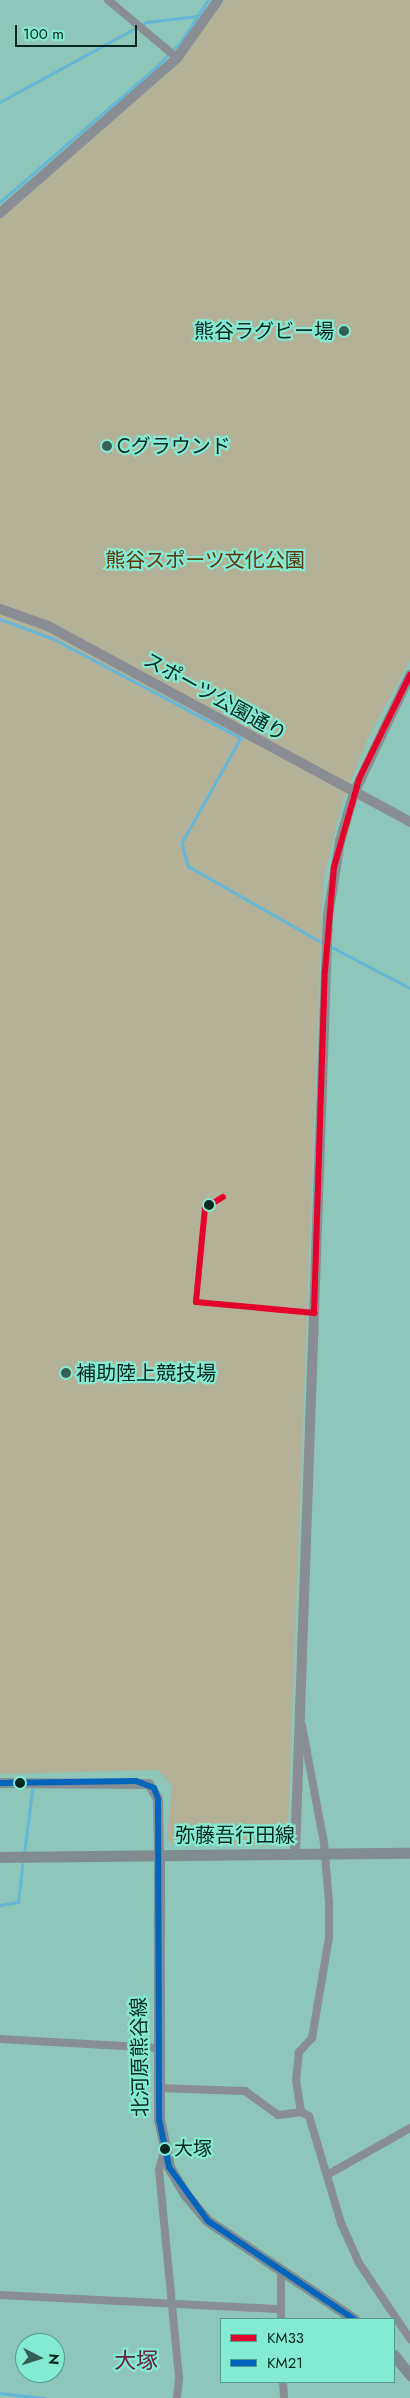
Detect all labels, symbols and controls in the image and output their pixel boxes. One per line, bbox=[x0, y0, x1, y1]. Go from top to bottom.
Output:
scale bar bbox=[18, 15, 140, 47]
text: 100 m bbox=[23, 23, 64, 45]
place label: 熊谷ラグビー場 bbox=[194, 319, 334, 343]
marker: 熊谷ラグビー場 bbox=[338, 325, 350, 337]
place label: Cグラウンド bbox=[117, 434, 231, 458]
marker: Cグラウンド bbox=[101, 440, 113, 452]
park label: 熊谷スポーツ文化公園 bbox=[105, 548, 305, 572]
street label: スポーツ公園通り bbox=[139, 648, 291, 746]
unlabelled marker bbox=[204, 1200, 214, 1210]
place label: 補助陸上競技場 bbox=[76, 1361, 216, 1385]
marker: 補助陸上競技場 bbox=[60, 1367, 72, 1379]
unlabelled marker bbox=[15, 1778, 25, 1788]
street label: 弥藤吾行田線 bbox=[175, 1823, 295, 1847]
street label: 北河原熊谷線 bbox=[127, 1997, 153, 2117]
place label: 大塚 bbox=[174, 2138, 212, 2160]
marker: 大塚 bbox=[160, 2144, 170, 2154]
legend bbox=[220, 2318, 395, 2383]
text: KM33 bbox=[267, 2327, 304, 2349]
north arrow bbox=[15, 2333, 65, 2383]
district label: 大塚 bbox=[114, 2348, 158, 2374]
text: KM21 bbox=[267, 2352, 303, 2374]
text: N bbox=[43, 2353, 64, 2366]

